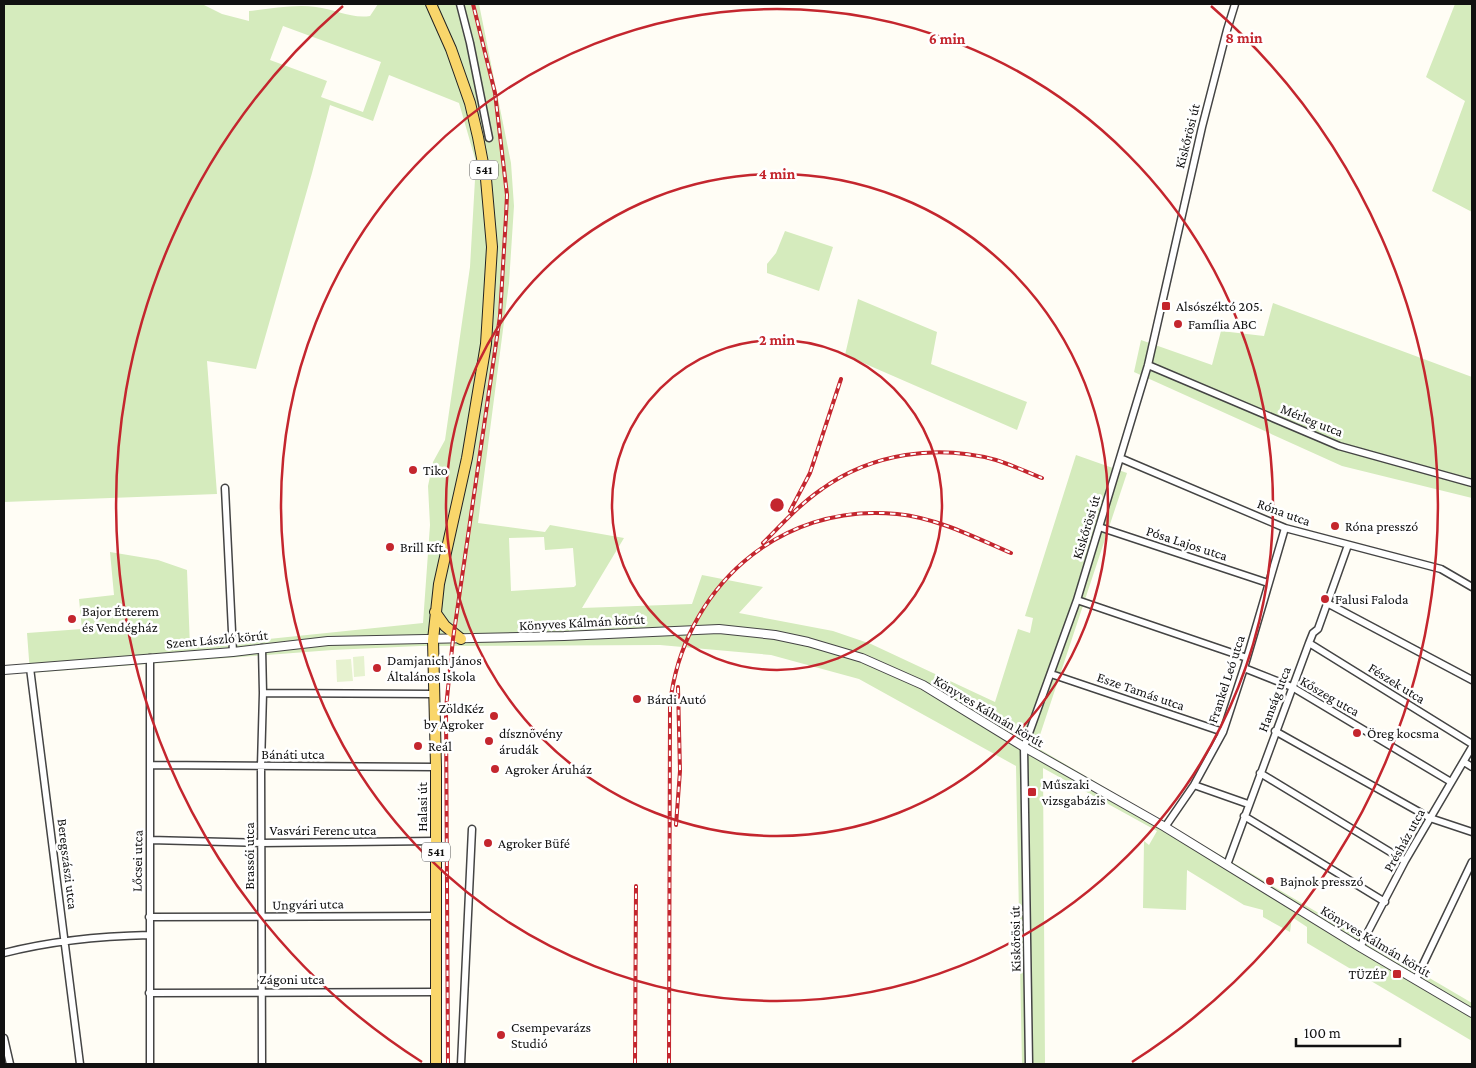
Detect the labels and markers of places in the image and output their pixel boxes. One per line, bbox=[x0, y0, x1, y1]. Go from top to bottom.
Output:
place label: Alsószéktó 205. bbox=[1176, 298, 1263, 314]
marker: Alsószéktó 205. bbox=[1160, 300, 1172, 312]
place label: Família ABC bbox=[1188, 316, 1256, 332]
marker: Família ABC bbox=[1172, 318, 1184, 330]
place label: Tiko bbox=[423, 462, 448, 478]
marker: Tiko bbox=[407, 464, 419, 476]
centre of rings bbox=[768, 496, 786, 514]
place label: Róna presszó bbox=[1345, 518, 1418, 534]
marker: Róna presszó bbox=[1329, 520, 1341, 532]
place label: Brill Kft. bbox=[400, 539, 446, 555]
marker: Brill Kft. bbox=[384, 541, 396, 553]
place label: Falusi Faloda bbox=[1335, 591, 1409, 607]
marker: Falusi Faloda bbox=[1319, 593, 1331, 605]
place label: Bajor Étterem és Vendégház bbox=[82, 603, 159, 635]
marker: Bajor Étterem és Vendégház bbox=[66, 613, 78, 625]
place label: Damjanich János Általános Iskola bbox=[387, 652, 482, 684]
marker: Damjanich János Általános Iskola bbox=[371, 662, 383, 674]
place label: Bárdi Autó bbox=[647, 691, 706, 707]
marker: Bárdi Autó bbox=[631, 693, 643, 705]
place label: ZöldKéz by Agroker bbox=[424, 700, 484, 732]
marker: ZöldKéz by Agroker bbox=[488, 710, 500, 722]
place label: dísznövény árudák bbox=[499, 725, 563, 757]
place label: Öreg kocsma bbox=[1367, 725, 1440, 741]
marker: Öreg kocsma bbox=[1351, 727, 1363, 739]
marker: dísznövény árudák bbox=[483, 735, 495, 747]
place label: Reál bbox=[428, 738, 452, 754]
marker: Reál bbox=[412, 740, 424, 752]
place label: Agroker Áruház bbox=[505, 761, 592, 777]
marker: Agroker Áruház bbox=[489, 763, 501, 775]
place label: Műszaki vizsgabázis bbox=[1041, 776, 1106, 808]
marker: Műszaki vizsgabázis bbox=[1026, 786, 1038, 798]
place label: Agroker Büfé bbox=[498, 835, 570, 851]
marker: Agroker Büfé bbox=[482, 837, 494, 849]
place label: Bajnok presszó bbox=[1280, 873, 1363, 890]
marker: Bajnok presszó bbox=[1264, 875, 1276, 887]
place label: TÜZÉP bbox=[1348, 966, 1387, 982]
marker: TÜZÉP bbox=[1391, 968, 1403, 980]
place label: Csempevarázs Studió bbox=[511, 1019, 591, 1051]
marker: Csempevarázs Studió bbox=[495, 1029, 507, 1041]

